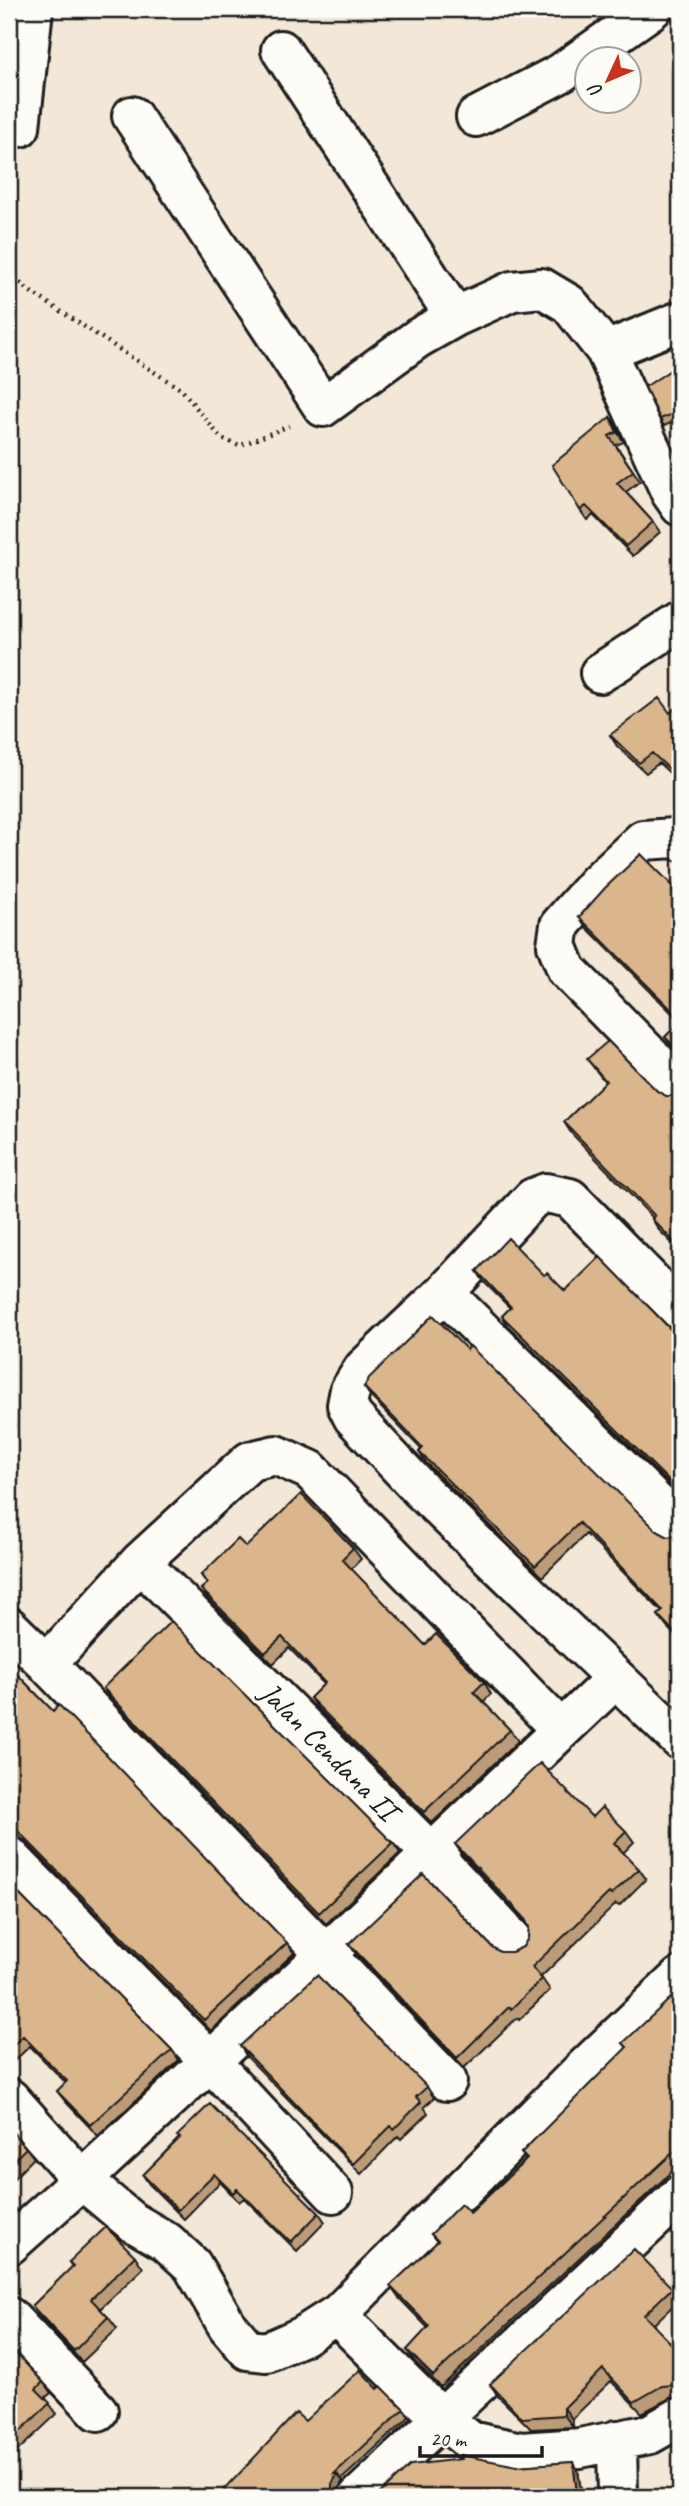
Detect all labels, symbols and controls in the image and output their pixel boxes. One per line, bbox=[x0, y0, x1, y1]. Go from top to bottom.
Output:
north arrow bbox=[574, 46, 644, 116]
text: U bbox=[582, 77, 608, 103]
street label: Jalan Cendana II bbox=[251, 1673, 410, 1832]
scale bar bbox=[420, 2415, 542, 2459]
text: 20 m bbox=[430, 2426, 468, 2452]

